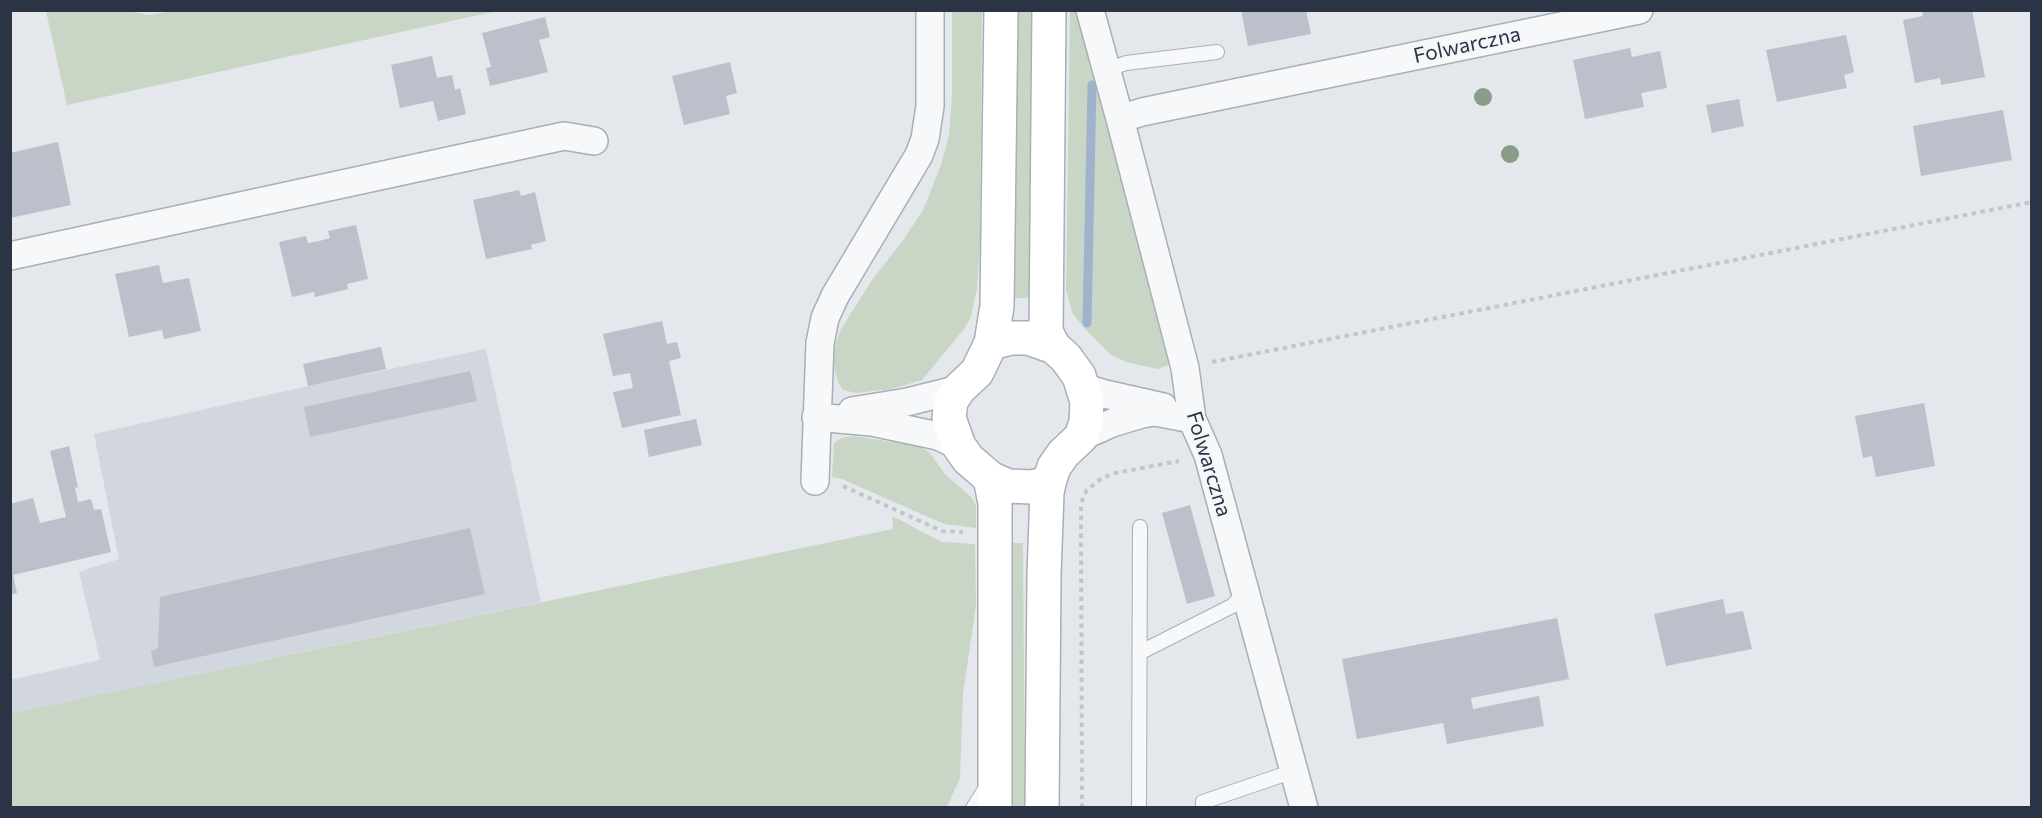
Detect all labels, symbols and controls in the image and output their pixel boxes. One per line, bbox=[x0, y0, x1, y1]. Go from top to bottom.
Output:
street label: Folwarczna bbox=[1411, 21, 1523, 69]
street label: Folwarczna bbox=[1181, 408, 1237, 520]

